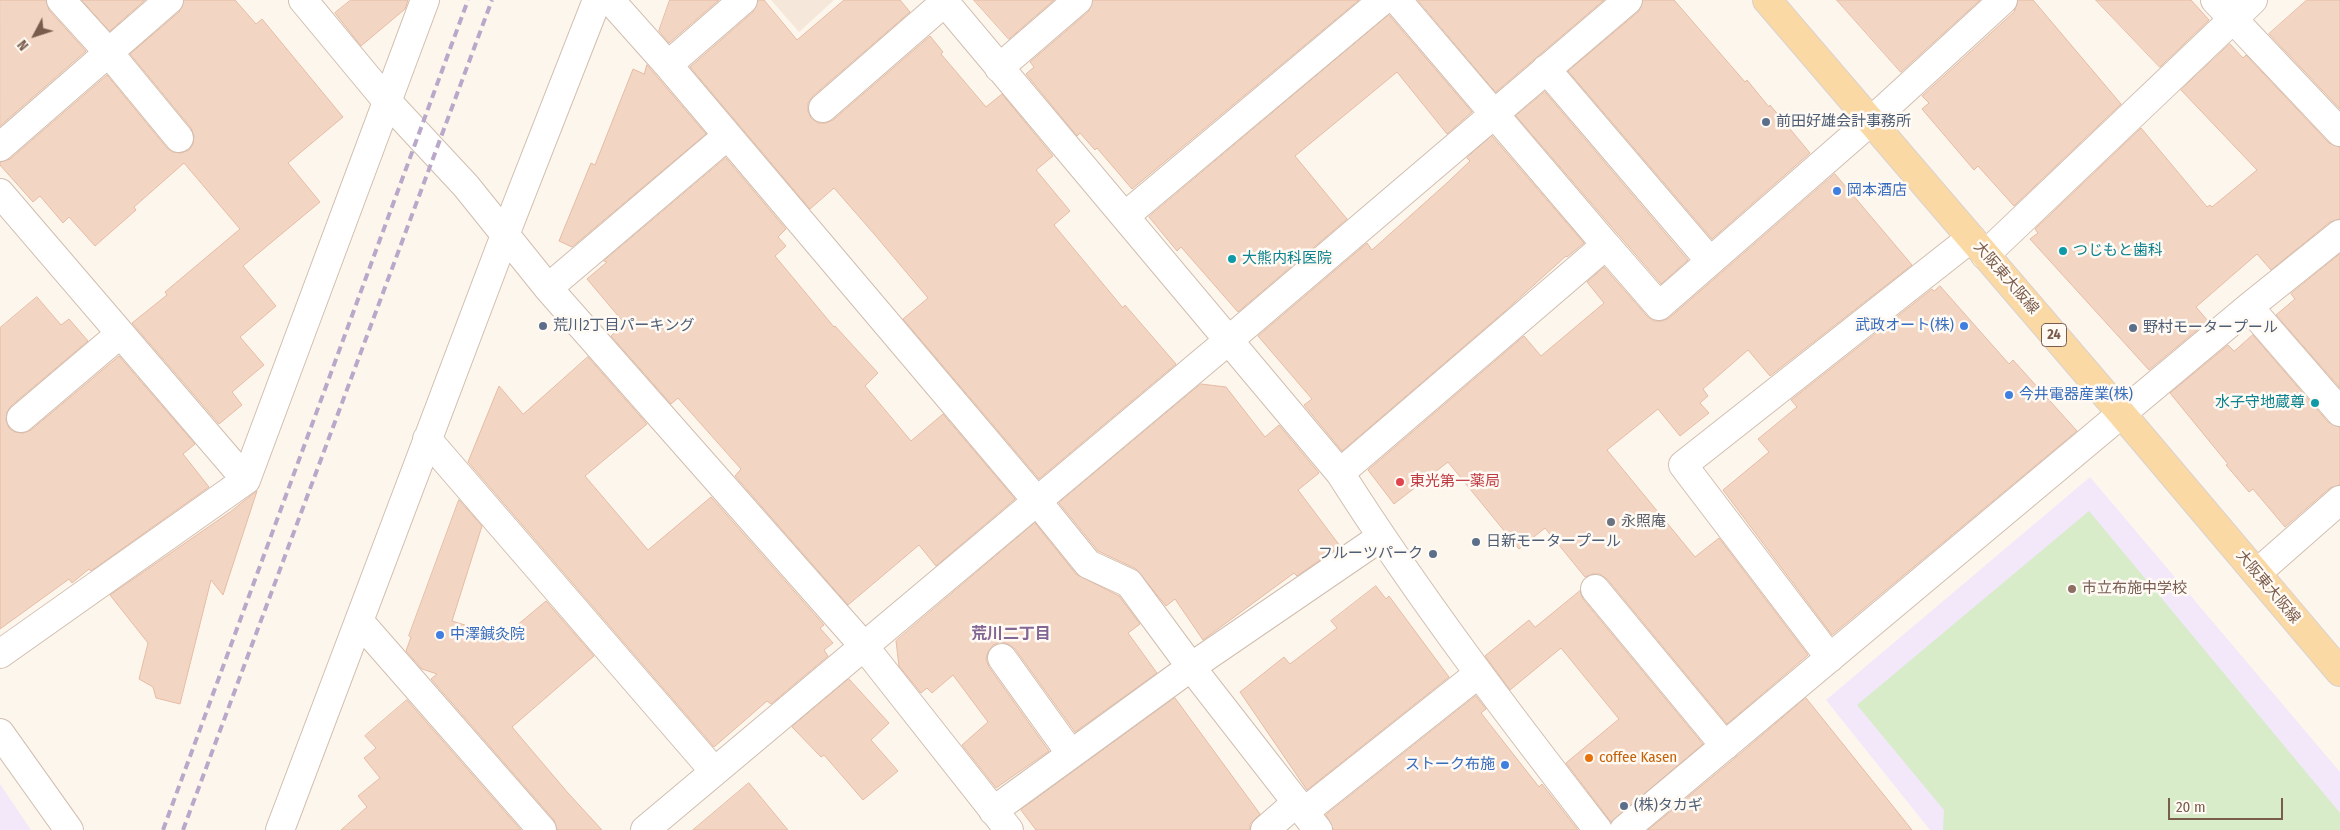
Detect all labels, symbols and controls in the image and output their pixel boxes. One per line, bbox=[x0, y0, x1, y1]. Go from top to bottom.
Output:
north arrow bbox=[10, 10, 60, 60]
text: N bbox=[14, 36, 32, 54]
place label: 前田好雄会計事務所 bbox=[1776, 113, 1911, 131]
marker: 前田好雄会計事務所 bbox=[1760, 116, 1772, 128]
place label: 岡本酒店 bbox=[1847, 182, 1907, 200]
marker: 岡本酒店 bbox=[1831, 185, 1843, 197]
street label: 大阪東大阪線 bbox=[1970, 238, 2042, 318]
place label: つじもと歯科 bbox=[2073, 242, 2163, 260]
marker: つじもと歯科 bbox=[2057, 245, 2069, 257]
place label: 大熊内科医院 bbox=[1242, 250, 1332, 268]
marker: 大熊内科医院 bbox=[1226, 253, 1238, 265]
place label: 荒川2丁目パーキング bbox=[553, 317, 695, 335]
place label: 武政オート(株) bbox=[1855, 317, 1954, 335]
place label: 野村モータープール bbox=[2143, 319, 2278, 337]
marker: 荒川2丁目パーキング bbox=[537, 320, 549, 332]
marker: 武政オート(株) bbox=[1958, 320, 1970, 332]
marker: 野村モータープール bbox=[2127, 322, 2139, 334]
road number: 24 bbox=[2042, 324, 2066, 346]
place label: 今井電器産業(株) bbox=[2019, 386, 2133, 404]
marker: 今井電器産業(株) bbox=[2003, 389, 2015, 401]
place label: 水子守地蔵尊 bbox=[2215, 394, 2305, 412]
marker: 水子守地蔵尊 bbox=[2309, 397, 2321, 409]
place label: 東光第一薬局 bbox=[1410, 473, 1500, 491]
marker: 東光第一薬局 bbox=[1394, 476, 1406, 488]
place label: 永照庵 bbox=[1621, 513, 1666, 531]
marker: 永照庵 bbox=[1605, 516, 1617, 528]
place label: 日新モータープール bbox=[1486, 533, 1621, 551]
marker: 日新モータープール bbox=[1470, 536, 1482, 548]
place label: フルーツパーク bbox=[1318, 545, 1423, 563]
street label: 大阪東大阪線 bbox=[2232, 547, 2304, 627]
marker: フルーツパーク bbox=[1427, 548, 1439, 560]
place label: 市立布施中学校 bbox=[2082, 580, 2187, 598]
marker: 市立布施中学校 bbox=[2066, 583, 2078, 595]
district label: 荒川二丁目 bbox=[971, 625, 1051, 645]
place label: 中澤鍼灸院 bbox=[450, 626, 525, 644]
marker: 中澤鍼灸院 bbox=[434, 629, 446, 641]
place label: coffee Kasen bbox=[1599, 749, 1677, 767]
marker: coffee Kasen bbox=[1583, 752, 1595, 764]
place label: ストーク布施 bbox=[1405, 756, 1495, 774]
marker: ストーク布施 bbox=[1499, 759, 1511, 771]
scale bar bbox=[2170, 788, 2285, 820]
place label: (株)タカギ bbox=[1634, 797, 1703, 815]
text: 20 m bbox=[2176, 798, 2206, 816]
marker: (株)タカギ bbox=[1618, 800, 1630, 812]

